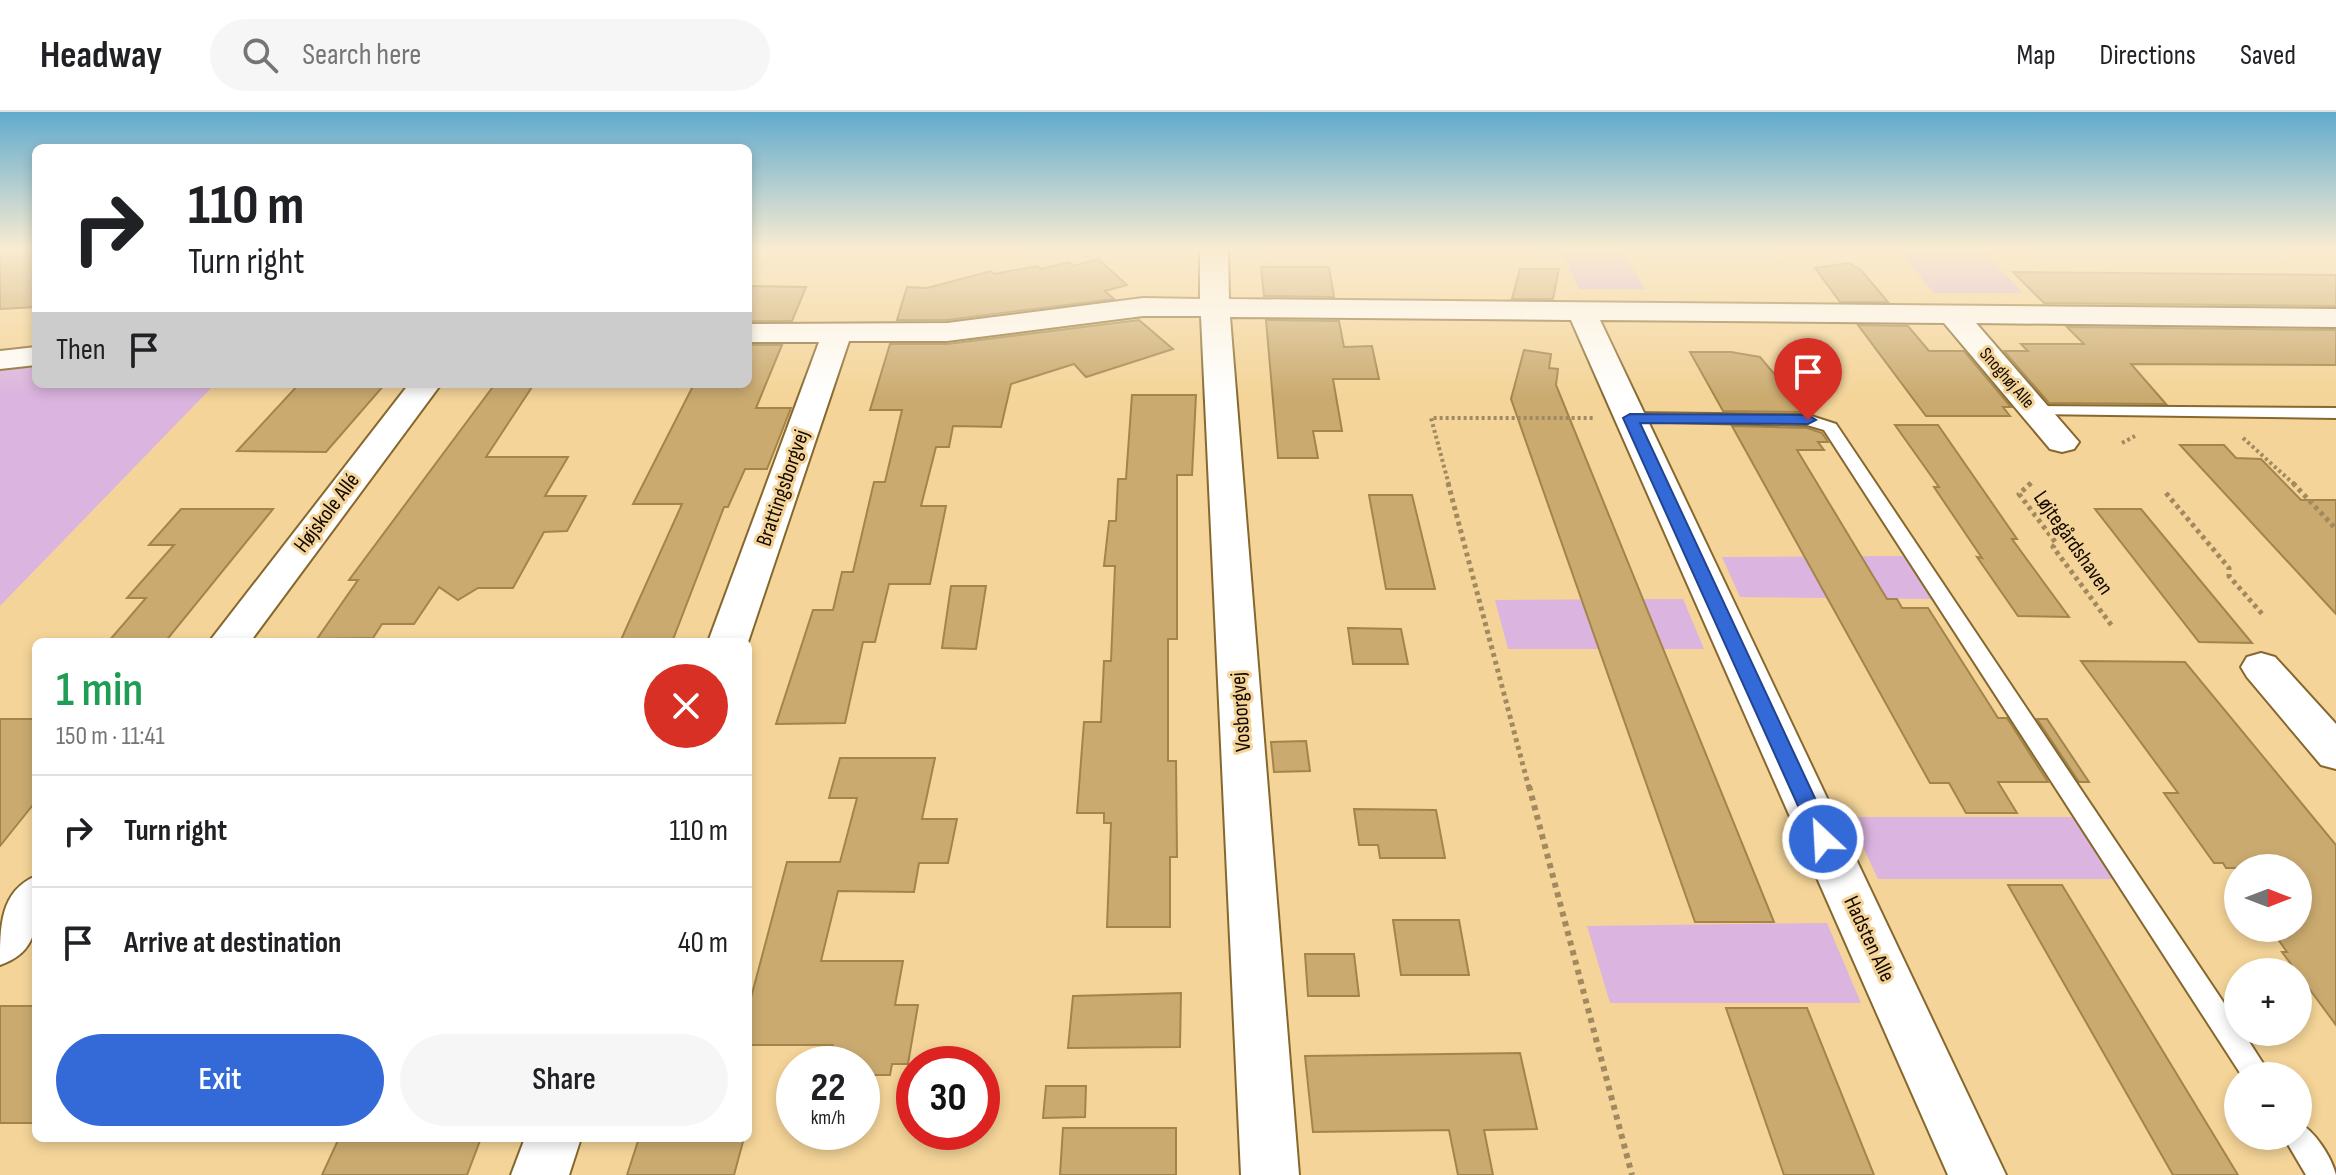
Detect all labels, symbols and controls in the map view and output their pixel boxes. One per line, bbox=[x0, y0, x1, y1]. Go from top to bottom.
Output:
search box bbox=[210, 19, 770, 91]
text: Headway bbox=[40, 33, 162, 78]
icon: search bbox=[238, 33, 282, 77]
text: Search here bbox=[302, 37, 421, 73]
text: Map bbox=[2017, 39, 2056, 72]
text: Directions bbox=[2100, 39, 2196, 72]
text: Saved bbox=[2240, 39, 2296, 72]
text: 110 m bbox=[188, 173, 304, 240]
icon: right bbox=[56, 176, 160, 280]
text: Turn right bbox=[188, 241, 305, 284]
icon: arrive bbox=[122, 328, 166, 372]
text: Then bbox=[56, 332, 106, 368]
pin bbox=[1774, 338, 1842, 420]
street label: Snoghøj Alle bbox=[1975, 344, 2039, 412]
icon: arrive bbox=[1786, 350, 1830, 394]
street label: Brattingsborgvej bbox=[750, 426, 816, 550]
street label: Højskole Allé bbox=[288, 468, 366, 558]
street label: Løjtegårdshaven bbox=[2027, 486, 2119, 600]
text: 1 min bbox=[56, 662, 143, 719]
button: close bbox=[644, 664, 728, 748]
street label: Vosborgvej bbox=[1225, 671, 1257, 753]
text: 150 m · 11:41 bbox=[56, 721, 165, 752]
position arrow bbox=[1781, 797, 1865, 881]
icon: right bbox=[56, 809, 100, 853]
text: Turn right bbox=[124, 813, 227, 849]
text: 110 m bbox=[670, 813, 728, 849]
north arrow bbox=[2224, 854, 2312, 942]
map controls bbox=[2224, 854, 2312, 1150]
street label: Hadsten Alle bbox=[1837, 892, 1901, 986]
icon: arrive bbox=[56, 921, 100, 965]
text: Arrive at destination bbox=[124, 925, 341, 961]
text: 40 m bbox=[678, 925, 728, 961]
button: + bbox=[2224, 958, 2312, 1046]
button: Exit bbox=[56, 1034, 384, 1126]
button: Share bbox=[400, 1034, 728, 1126]
speed limit sign: 30 bbox=[896, 1046, 1000, 1150]
button: − bbox=[2224, 1062, 2312, 1150]
text: 22 bbox=[810, 1064, 846, 1112]
text: km/h bbox=[811, 1106, 845, 1130]

